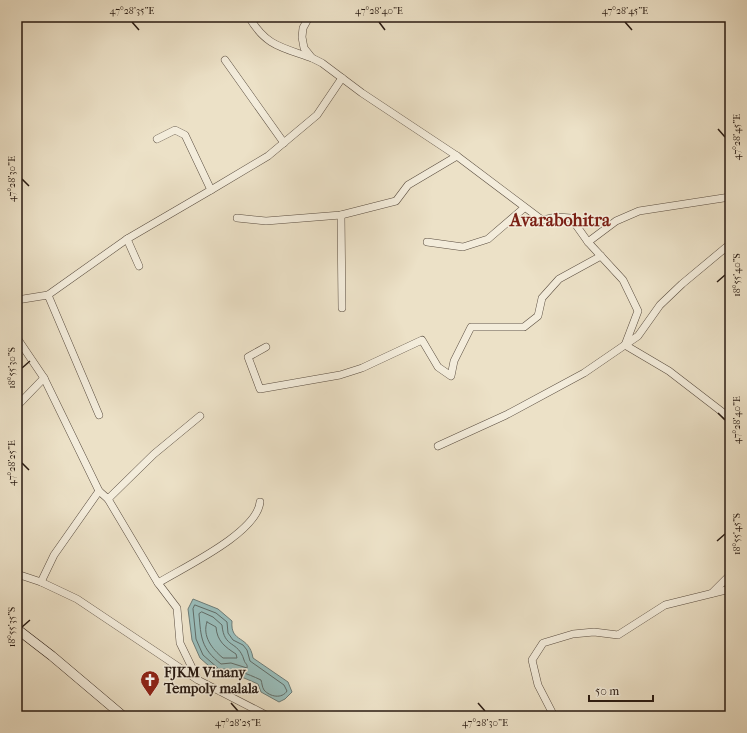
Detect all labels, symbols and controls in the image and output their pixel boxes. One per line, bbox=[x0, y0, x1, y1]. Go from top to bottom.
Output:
text: 47°28'35"E bbox=[110, 5, 154, 17]
text: 47°28'40"E bbox=[355, 5, 403, 17]
text: 47°28'45"E bbox=[602, 5, 648, 17]
text: 47°28'45"E bbox=[731, 114, 743, 160]
text: 47°28'30"E bbox=[6, 156, 18, 202]
district label: Avarabohitra bbox=[509, 210, 611, 231]
text: 18°55'40"S bbox=[731, 253, 743, 297]
text: 18°55'30"S bbox=[6, 347, 18, 389]
text: 47°28'40"E bbox=[731, 396, 743, 444]
text: 47°28'25"E bbox=[6, 440, 18, 486]
text: 18°55'45"S bbox=[731, 513, 743, 555]
text: 18°55'35"S bbox=[6, 607, 18, 647]
place label: FJKM Vinany Tempoly malala bbox=[163, 664, 259, 697]
church icon: FJKM Vinany Tempoly malala bbox=[139, 669, 161, 697]
scale bar bbox=[589, 677, 653, 703]
text: 50 m bbox=[595, 684, 619, 698]
text: 47°28'25"E bbox=[215, 717, 261, 729]
text: 47°28'30"E bbox=[462, 717, 508, 729]

